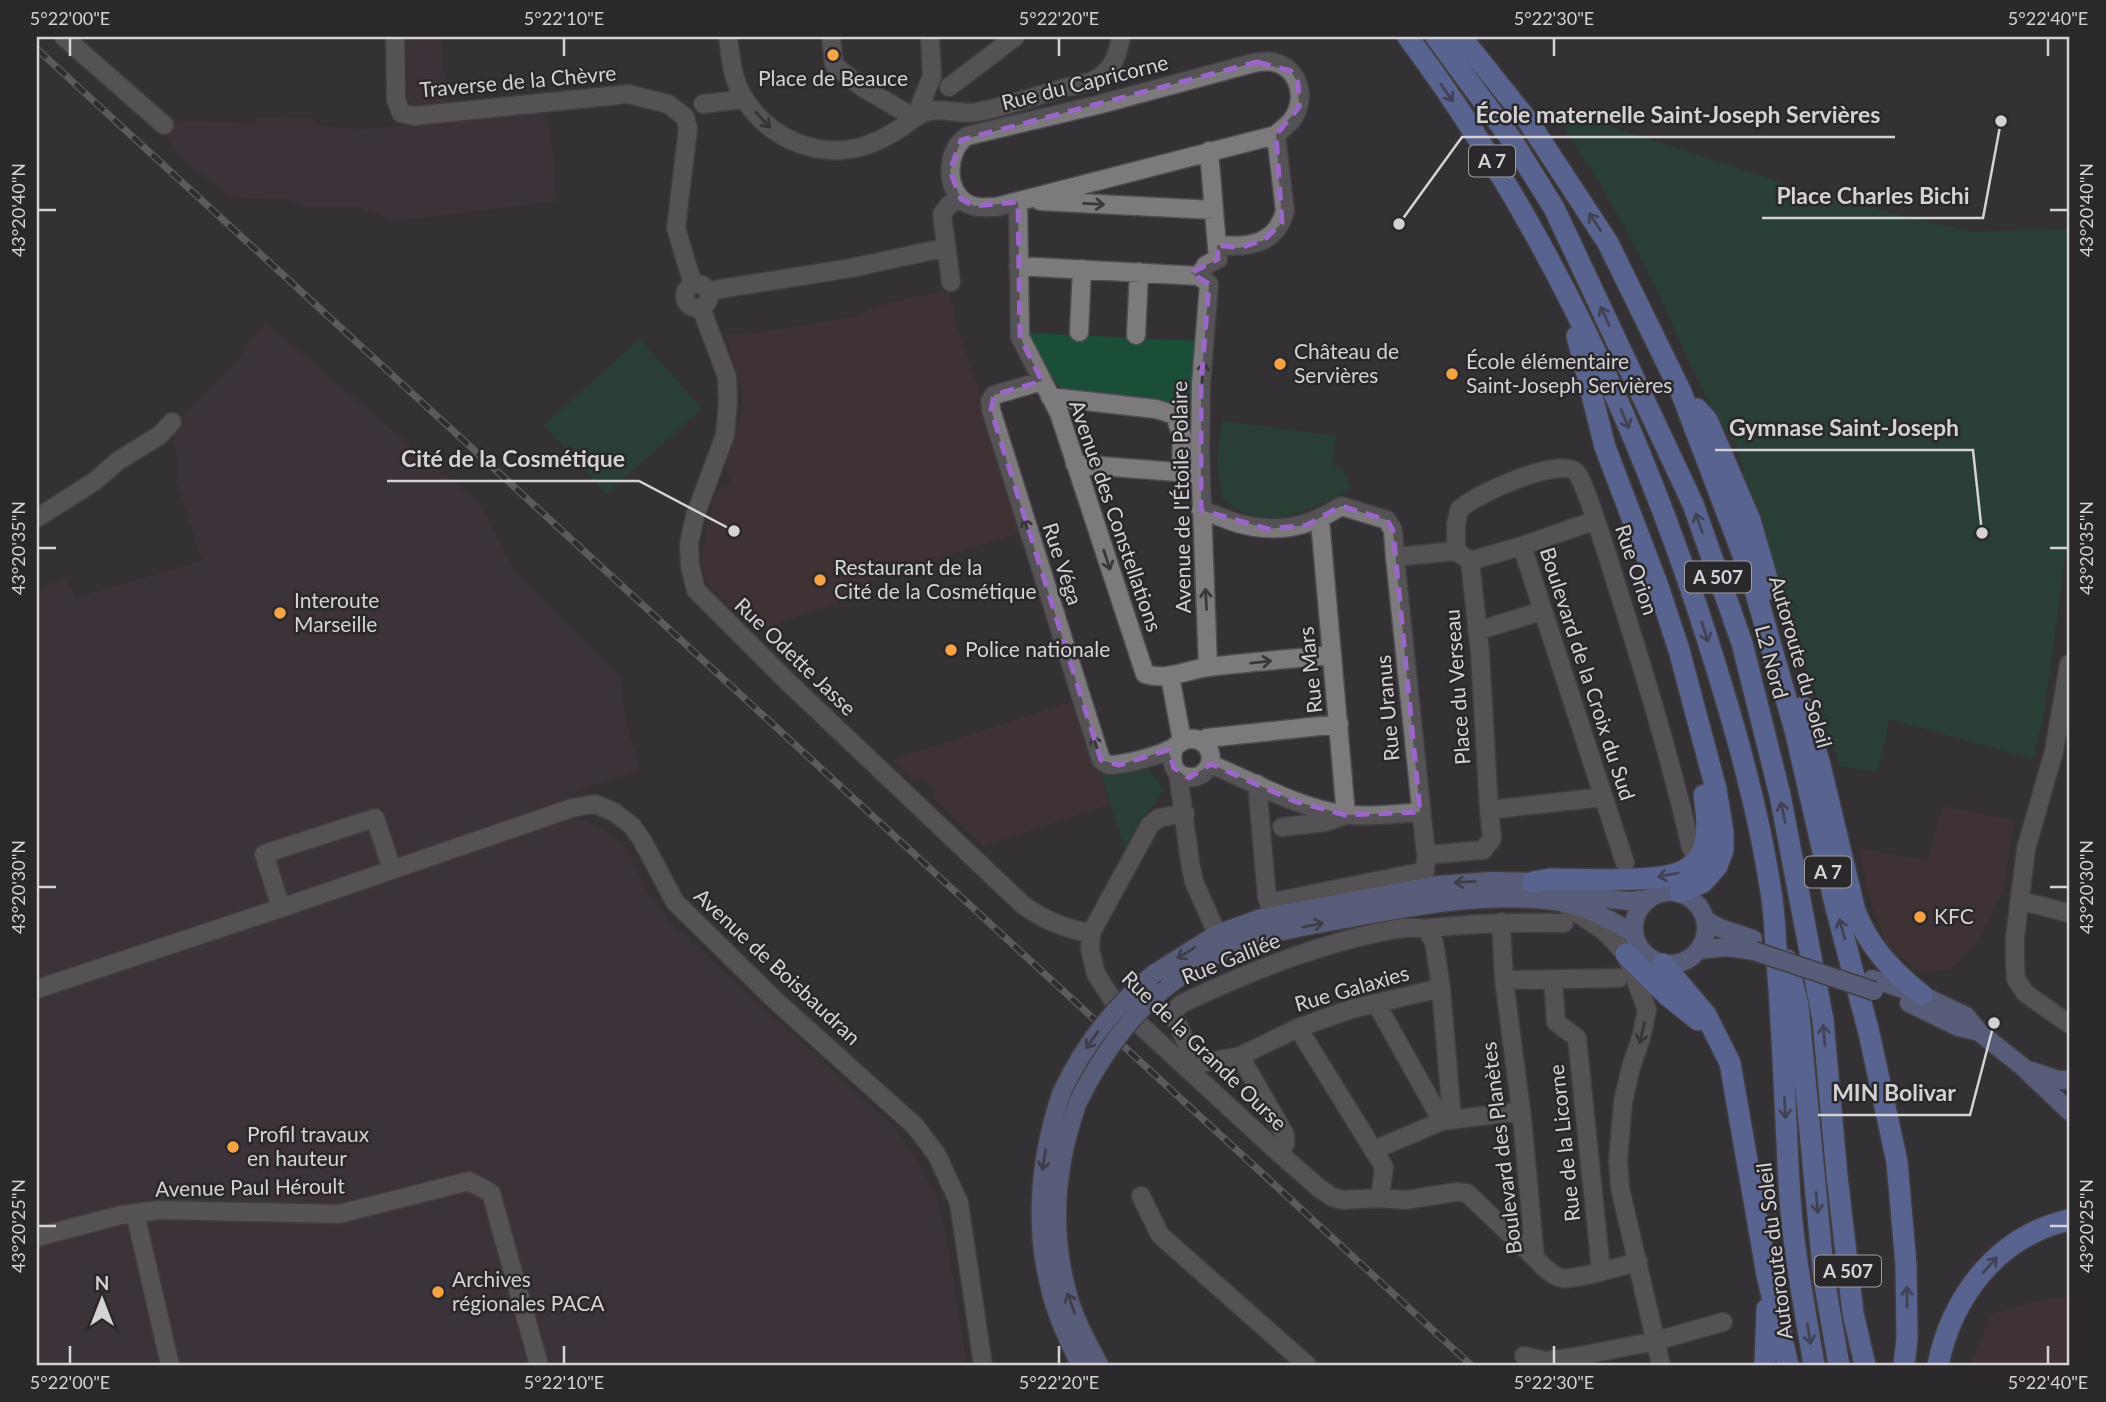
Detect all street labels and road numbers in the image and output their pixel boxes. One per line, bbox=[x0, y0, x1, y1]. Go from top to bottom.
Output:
street label: Rue du Capricorne bbox=[999, 49, 1171, 114]
street label: Traverse de la Chèvre bbox=[419, 59, 617, 102]
road number: A 7 bbox=[1469, 146, 1515, 176]
street label: Avenue de l'Étoile Polaire bbox=[1166, 381, 1195, 614]
street label: Avenue des Constellations bbox=[1065, 396, 1168, 635]
street label: Rue Véga bbox=[1038, 519, 1088, 608]
street label: Rue Orion bbox=[1611, 521, 1664, 618]
street label: Boulevard de la Croix du Sud bbox=[1536, 544, 1641, 803]
road number: A 507 bbox=[1685, 562, 1751, 592]
street label: Autoroute du Soleil bbox=[1765, 573, 1838, 751]
street label: Rue Odette Jasse bbox=[730, 592, 862, 720]
street label: Place du Verseau bbox=[1439, 608, 1474, 766]
street label: L2 Nord bbox=[1751, 622, 1794, 701]
street label: Rue Mars bbox=[1293, 625, 1326, 715]
street label: Rue Uranus bbox=[1369, 654, 1404, 762]
road number: A 7 bbox=[1805, 856, 1851, 888]
street label: Avenue de Boisbaudran bbox=[690, 882, 866, 1049]
street label: Rue Galilée bbox=[1178, 927, 1283, 989]
street label: Rue Galaxies bbox=[1292, 959, 1412, 1016]
street label: Rue de la Grande Ourse bbox=[1118, 965, 1293, 1135]
street label: Boulevard des Planètes bbox=[1475, 1041, 1526, 1256]
street label: Rue de la Licorne bbox=[1543, 1063, 1584, 1223]
street label: Autoroute du Soleil bbox=[1750, 1161, 1797, 1341]
street label: Avenue Paul Héroult bbox=[155, 1172, 346, 1201]
road number: A 507 bbox=[1815, 1256, 1881, 1287]

